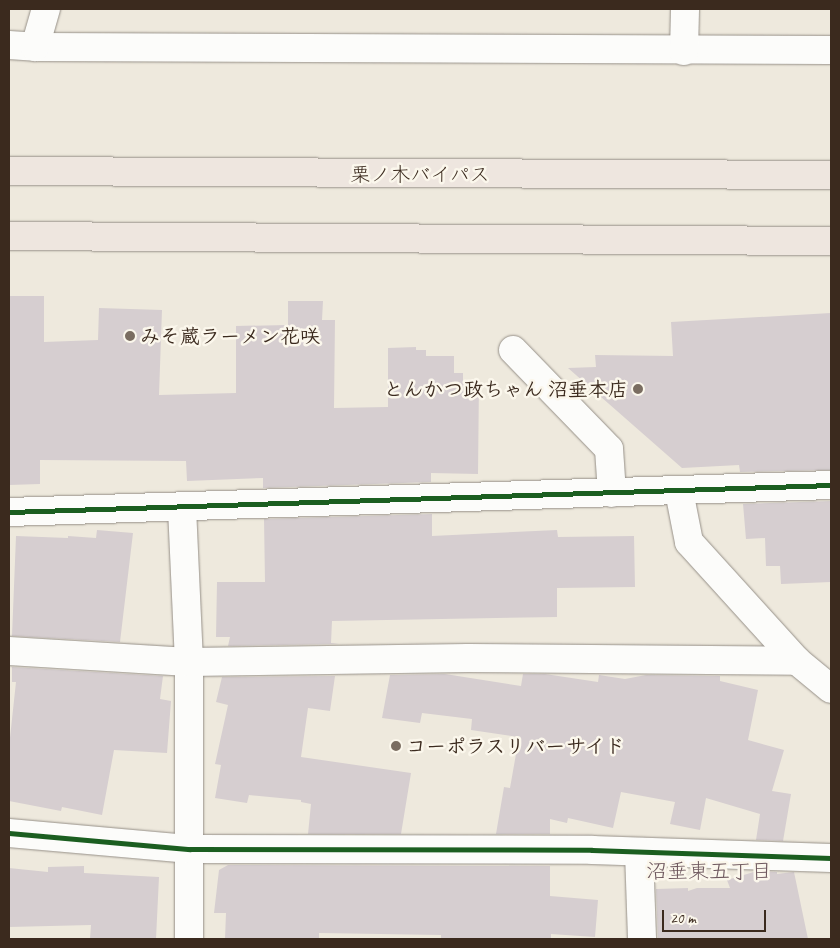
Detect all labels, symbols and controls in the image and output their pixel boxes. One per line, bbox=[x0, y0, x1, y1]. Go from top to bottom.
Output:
street label: 栗ノ木バイパス bbox=[350, 162, 490, 186]
place label: みそ蔵ラーメン花咲 bbox=[140, 324, 320, 348]
marker: みそ蔵ラーメン花咲 bbox=[124, 330, 136, 342]
place label: とんかつ政ちゃん 沼垂本店 bbox=[383, 377, 628, 401]
marker: とんかつ政ちゃん 沼垂本店 bbox=[632, 383, 644, 395]
place label: コーポラスリバーサイド bbox=[406, 734, 626, 758]
marker: コーポラスリバーサイド bbox=[390, 740, 402, 752]
district label: 沼垂東五丁目 bbox=[646, 858, 772, 884]
scale bar bbox=[665, 900, 769, 932]
text: 20 m bbox=[670, 909, 696, 928]

